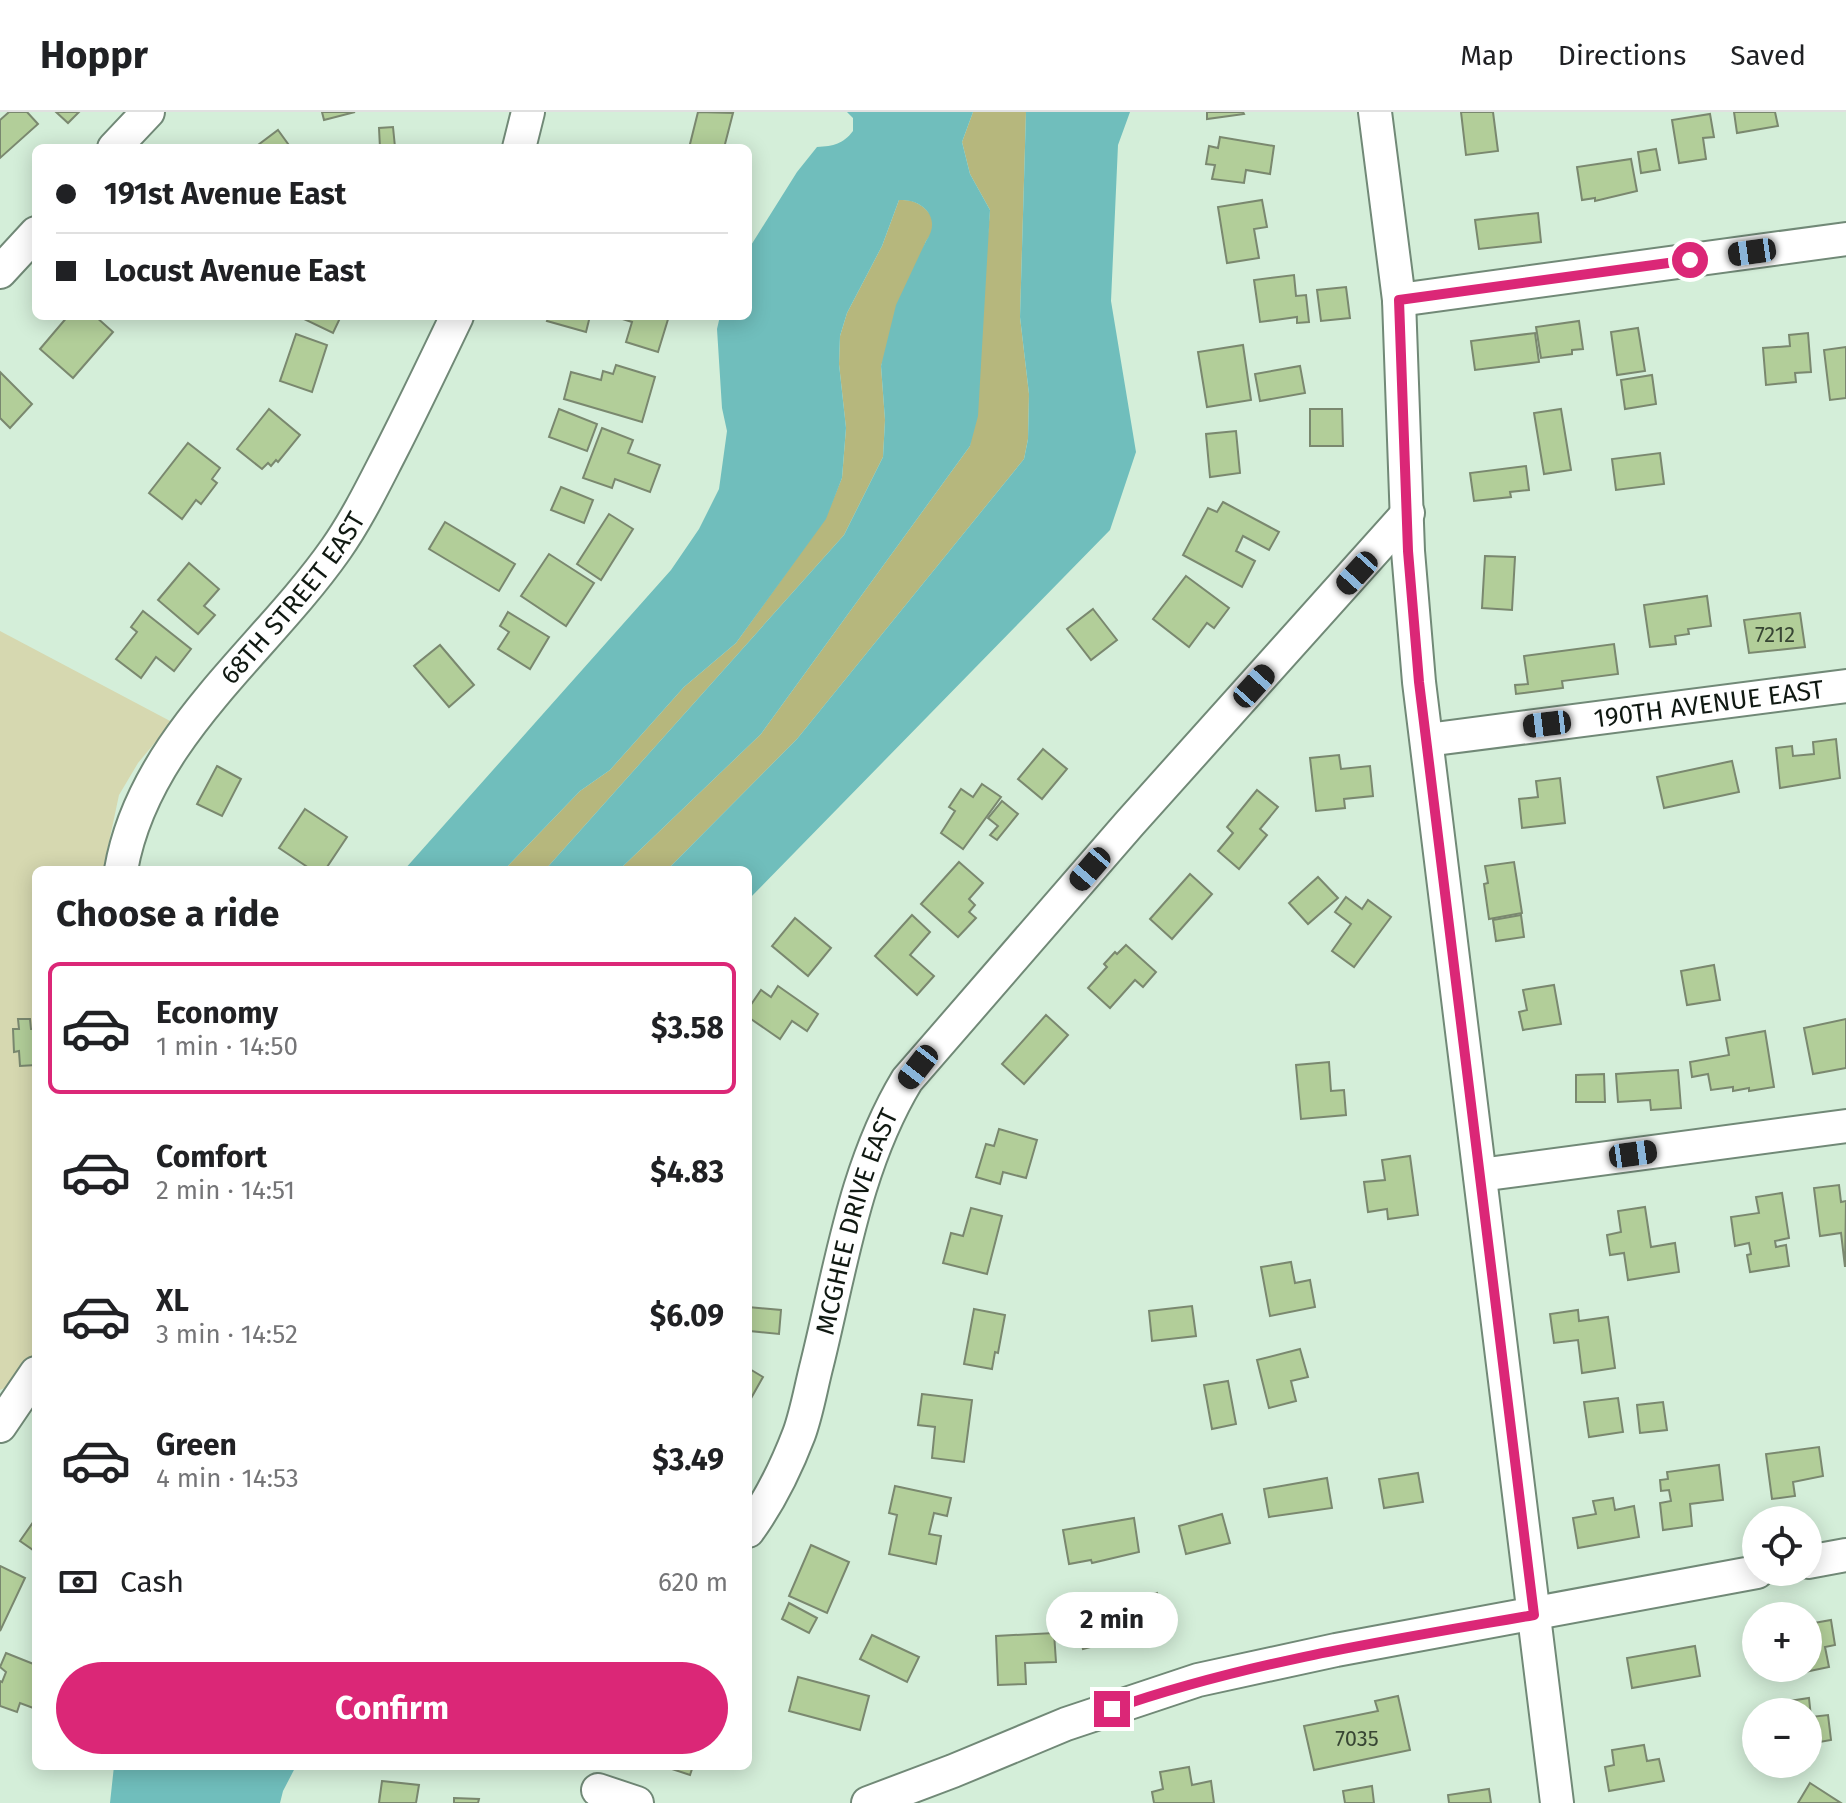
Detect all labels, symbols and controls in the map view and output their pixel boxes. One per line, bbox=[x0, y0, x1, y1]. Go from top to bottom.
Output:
text: Hoppr bbox=[40, 32, 148, 78]
text: Map bbox=[1460, 39, 1514, 72]
text: Directions bbox=[1558, 39, 1686, 72]
text: Saved bbox=[1730, 39, 1806, 72]
text: 191st Avenue East bbox=[104, 176, 346, 212]
car bbox=[1727, 237, 1777, 267]
route start bbox=[1672, 242, 1708, 278]
text: Locust Avenue East bbox=[104, 253, 366, 289]
street label: 68TH STREET EAST bbox=[214, 506, 372, 691]
car bbox=[1332, 547, 1382, 599]
house number: 7212 bbox=[1755, 621, 1795, 648]
car bbox=[1229, 660, 1279, 712]
street label: 190TH AVENUE EAST bbox=[1592, 674, 1826, 734]
car bbox=[1522, 709, 1572, 739]
car bbox=[1065, 843, 1115, 895]
text: Choose a ride bbox=[56, 892, 279, 936]
icon: car bbox=[60, 992, 132, 1064]
text: Economy bbox=[156, 995, 278, 1031]
text: $3.58 bbox=[651, 1010, 724, 1046]
text: 1 min · 14:50 bbox=[156, 1031, 298, 1062]
car bbox=[894, 1041, 942, 1093]
street label: MCGHEE DRIVE EAST bbox=[809, 1103, 905, 1338]
icon: car bbox=[60, 1136, 132, 1208]
text: Comfort bbox=[156, 1139, 267, 1175]
car bbox=[1608, 1139, 1658, 1169]
text: $4.83 bbox=[650, 1154, 724, 1190]
text: 2 min · 14:51 bbox=[156, 1175, 295, 1206]
icon: car bbox=[60, 1280, 132, 1352]
text: XL bbox=[156, 1283, 189, 1319]
text: $6.09 bbox=[650, 1298, 724, 1334]
text: 3 min · 14:52 bbox=[156, 1319, 298, 1350]
icon: car bbox=[60, 1424, 132, 1496]
text: Green bbox=[156, 1427, 237, 1463]
text: $3.49 bbox=[652, 1442, 724, 1478]
text: 4 min · 14:53 bbox=[156, 1463, 299, 1494]
map controls bbox=[1742, 1506, 1822, 1778]
button: locate bbox=[1742, 1506, 1822, 1586]
icon: cash bbox=[56, 1560, 100, 1604]
text: Cash bbox=[120, 1564, 184, 1600]
text: 620 m bbox=[658, 1567, 728, 1598]
callout: 2 min bbox=[1046, 1593, 1178, 1649]
button: + bbox=[1742, 1602, 1822, 1682]
text: 2 min bbox=[1080, 1604, 1144, 1635]
button: Confirm bbox=[56, 1662, 728, 1754]
route end bbox=[1094, 1691, 1130, 1727]
button: − bbox=[1742, 1698, 1822, 1778]
house number: 7035 bbox=[1335, 1725, 1379, 1752]

